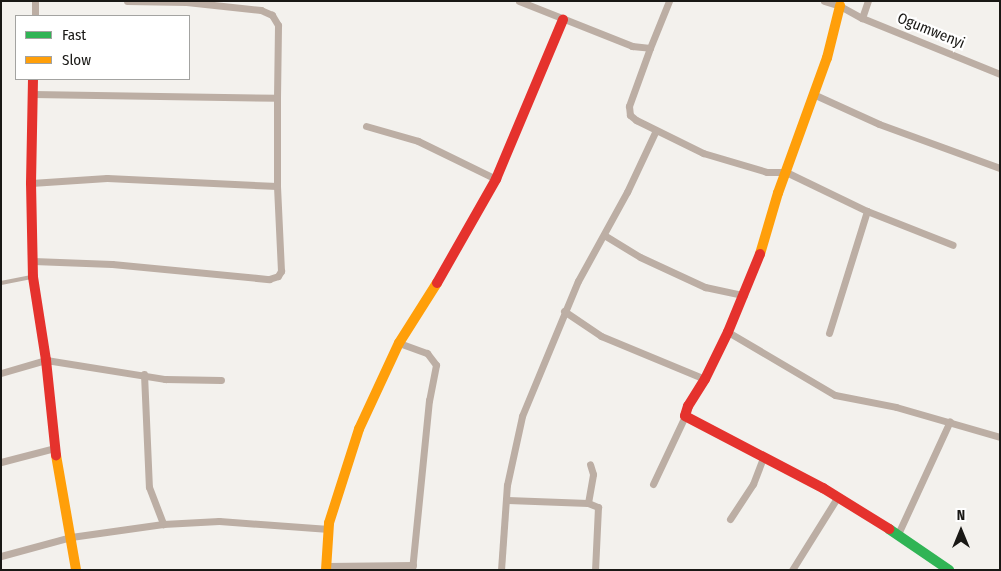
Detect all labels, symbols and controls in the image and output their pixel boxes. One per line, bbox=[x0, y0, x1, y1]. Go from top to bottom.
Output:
street label: Ogumwenyi bbox=[895, 9, 967, 53]
legend bbox=[15, 15, 190, 80]
text: Fast bbox=[62, 26, 86, 44]
text: Slow bbox=[62, 51, 91, 69]
north arrow bbox=[936, 506, 986, 556]
text: N bbox=[957, 507, 965, 524]

